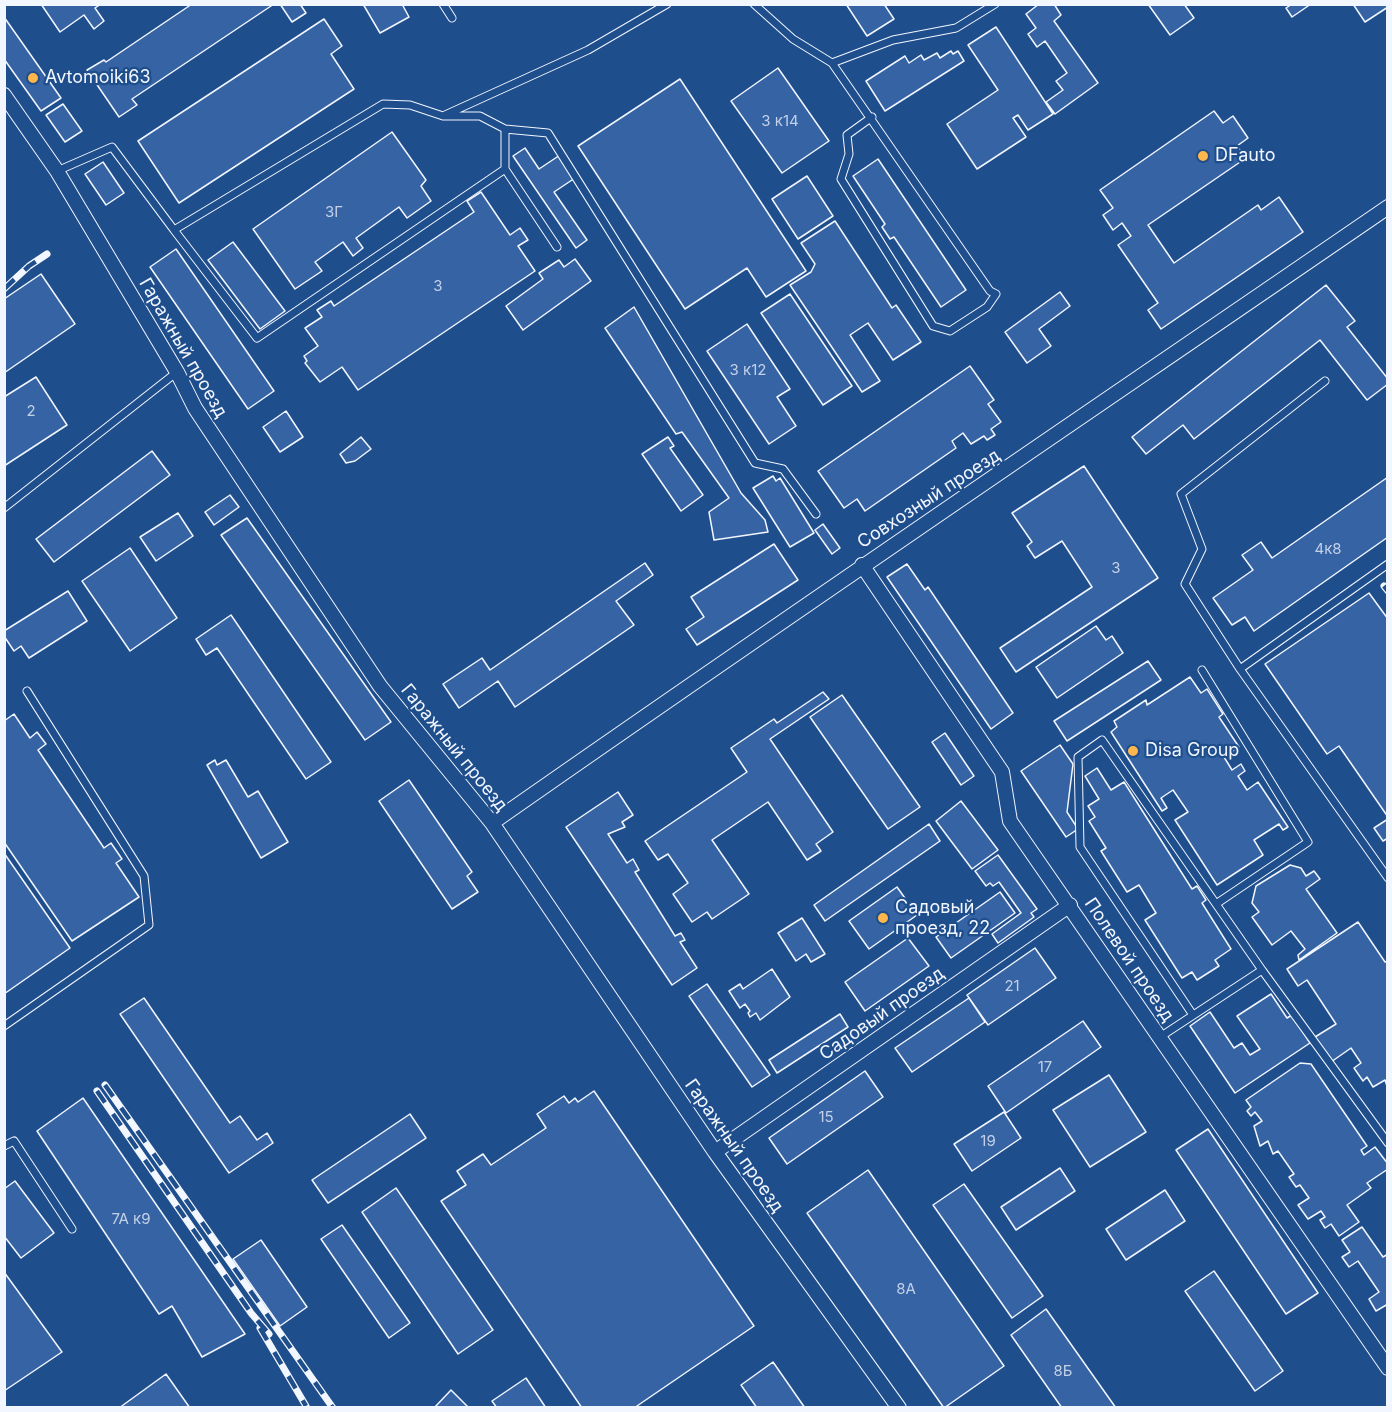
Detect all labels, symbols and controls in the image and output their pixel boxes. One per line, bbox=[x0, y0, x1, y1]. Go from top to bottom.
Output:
place label: Avtomoiki63 bbox=[45, 67, 151, 89]
marker: Avtomoiki63 bbox=[26, 71, 40, 85]
house number: 3 к14 bbox=[761, 112, 799, 130]
place label: DFauto bbox=[1215, 145, 1275, 167]
marker: DFauto bbox=[1196, 149, 1210, 163]
house number: 3Г bbox=[325, 203, 343, 221]
street label: Гаражный проезд bbox=[134, 274, 232, 422]
house number: 3 bbox=[433, 277, 443, 295]
house number: 3 к12 bbox=[730, 361, 766, 379]
house number: 2 bbox=[26, 402, 36, 420]
street label: Совхозный проезд bbox=[854, 445, 1004, 553]
house number: 4к8 bbox=[1314, 540, 1342, 558]
house number: 3 bbox=[1111, 559, 1121, 577]
street label: Гаражный проезд bbox=[396, 680, 512, 816]
place label: Disa Group bbox=[1145, 740, 1239, 762]
marker: Disa Group bbox=[1126, 744, 1140, 758]
street label: Полевой проезд bbox=[1080, 894, 1178, 1026]
place label: Садовый проезд, 22 bbox=[895, 897, 990, 940]
marker: Садовый проезд, 22 bbox=[876, 911, 890, 925]
street label: Садовый проезд bbox=[815, 963, 949, 1065]
house number: 21 bbox=[1004, 977, 1020, 995]
house number: 17 bbox=[1038, 1058, 1052, 1076]
street label: Гаражный проезд bbox=[680, 1075, 788, 1217]
house number: 15 bbox=[818, 1108, 834, 1126]
house number: 19 bbox=[980, 1132, 996, 1150]
house number: 7А к9 bbox=[112, 1210, 150, 1228]
house number: 8А bbox=[896, 1280, 916, 1298]
house number: 8Б bbox=[1054, 1362, 1072, 1380]

